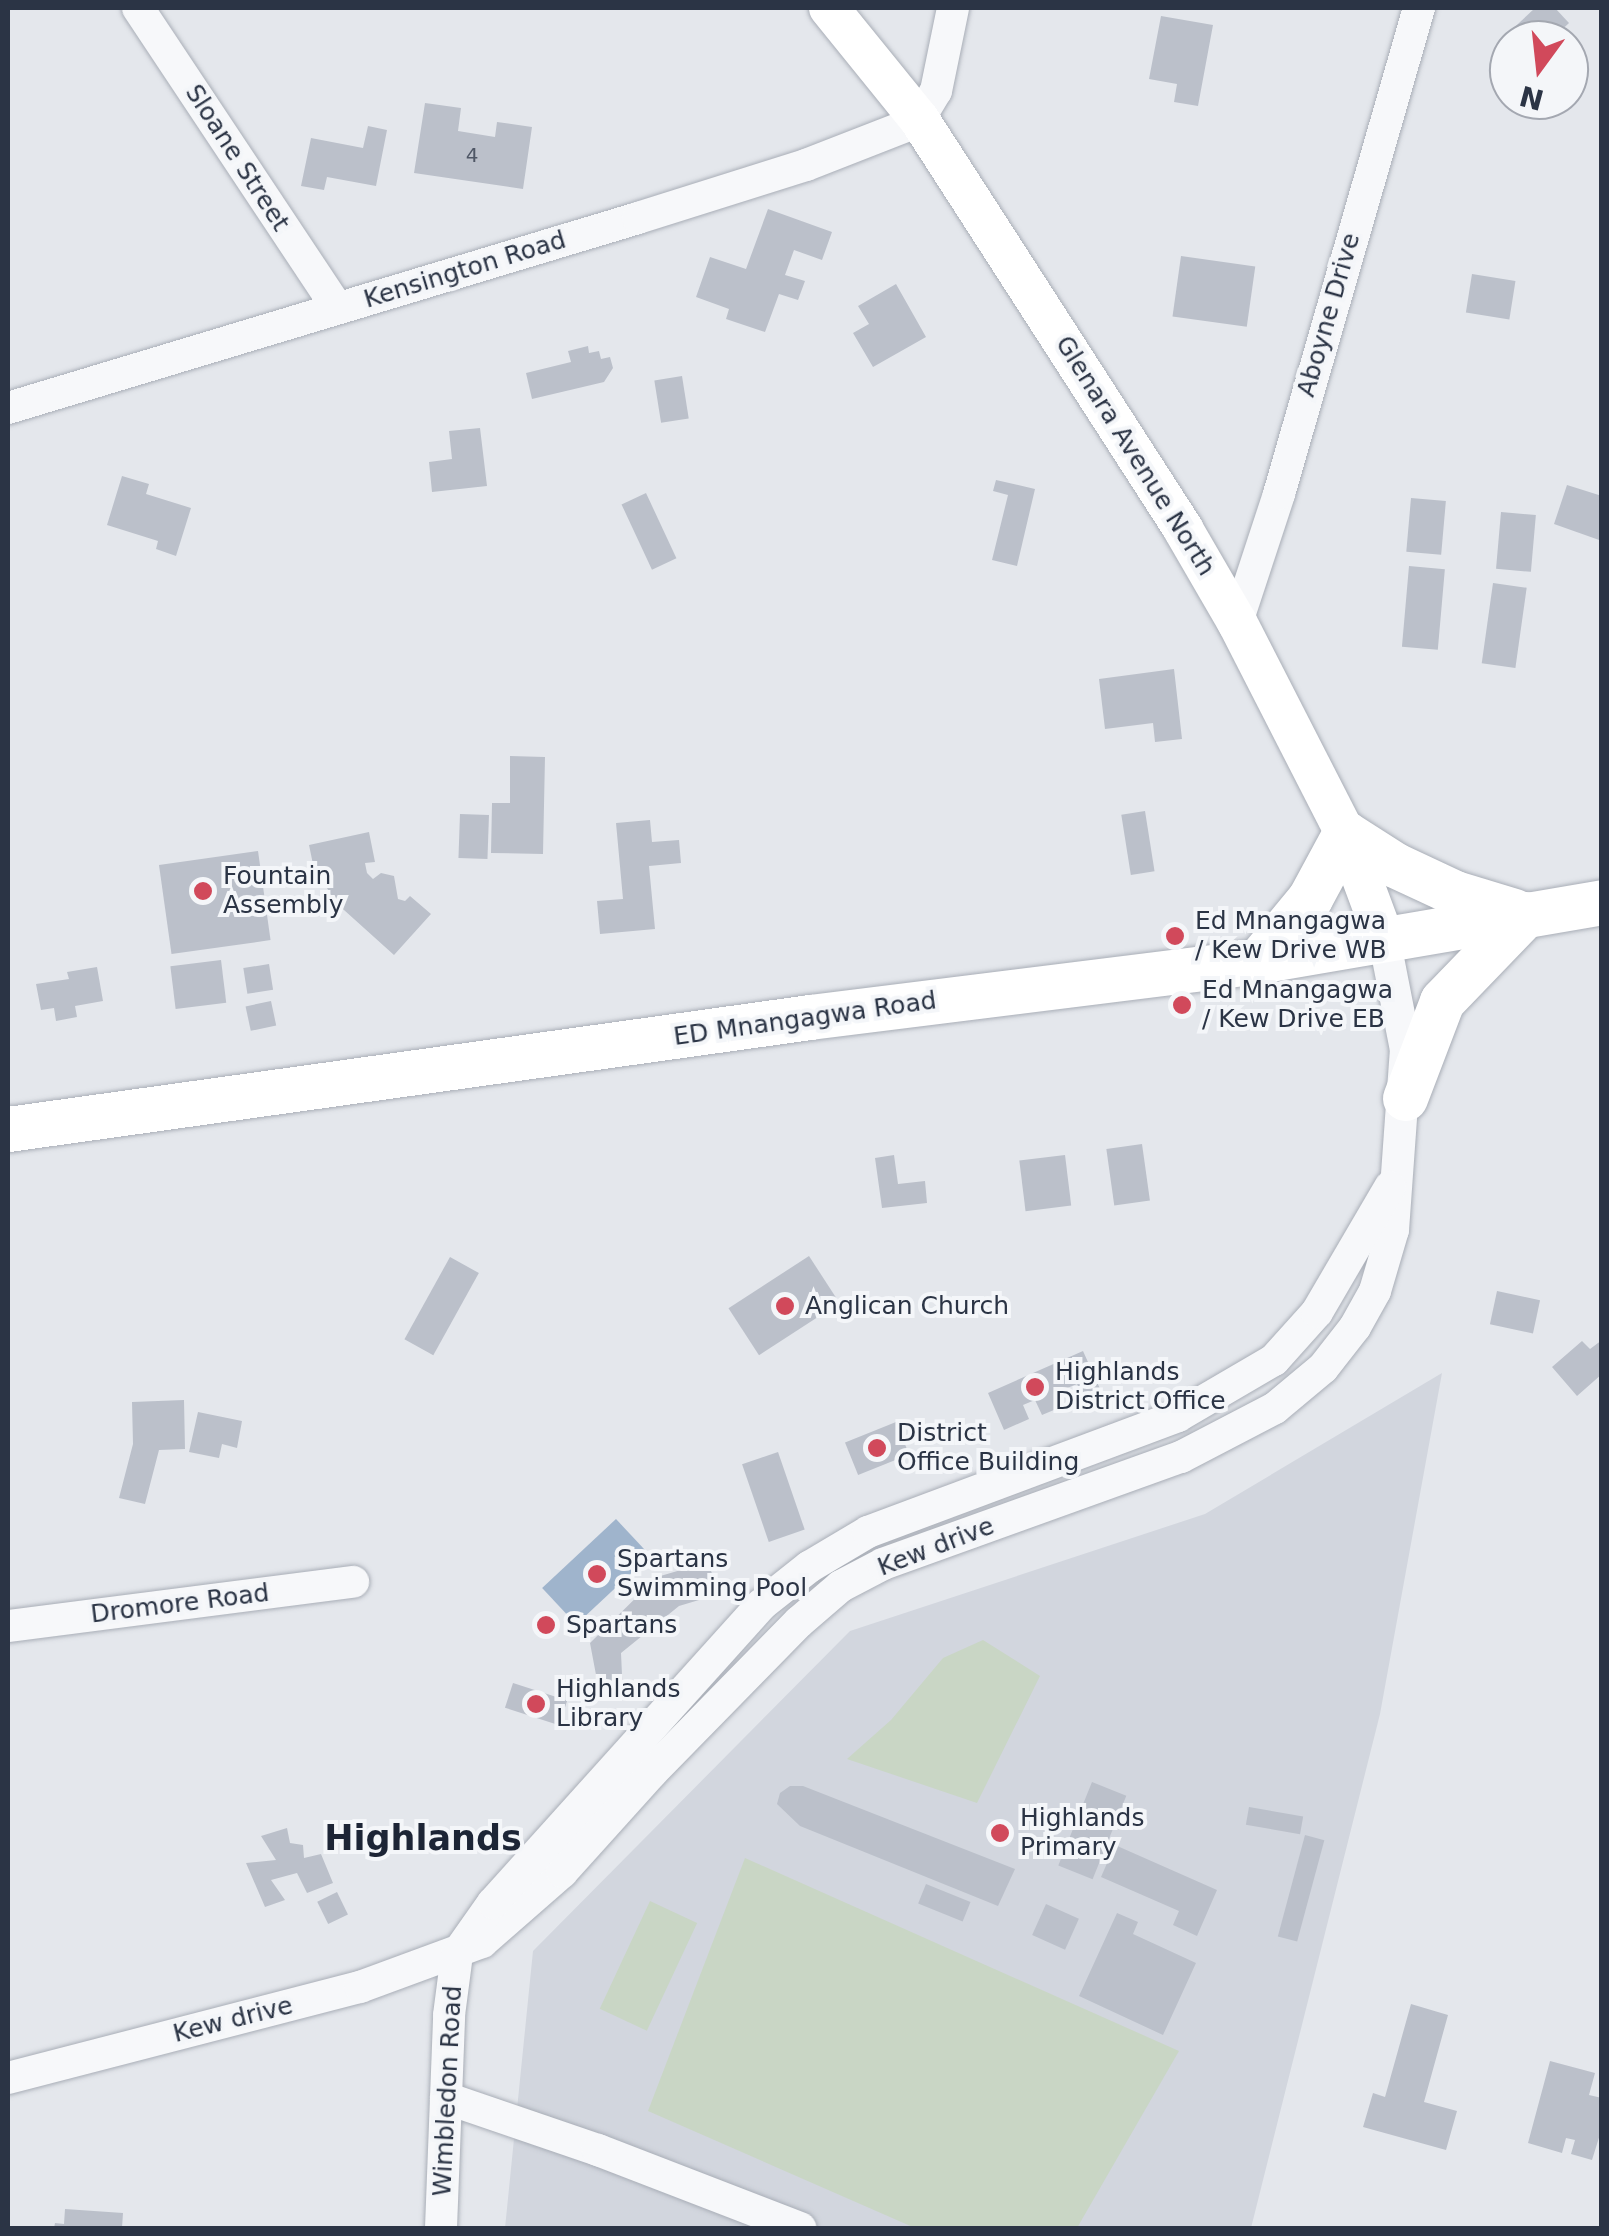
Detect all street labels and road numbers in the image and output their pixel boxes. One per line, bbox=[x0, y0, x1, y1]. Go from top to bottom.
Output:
street label: Sloane Street bbox=[179, 79, 295, 237]
street label: Kensington Road bbox=[360, 225, 570, 315]
street label: Aboyne Drive bbox=[1291, 230, 1367, 400]
street label: Glenara Avenue North bbox=[1049, 331, 1221, 581]
street label: ED Mnangagwa Road bbox=[672, 986, 938, 1052]
street label: Kew drive bbox=[874, 1511, 998, 1583]
street label: Dromore Road bbox=[89, 1578, 271, 1630]
street label: Wimbledon Road bbox=[427, 1985, 469, 2197]
street label: Kew drive bbox=[170, 1991, 296, 2049]

